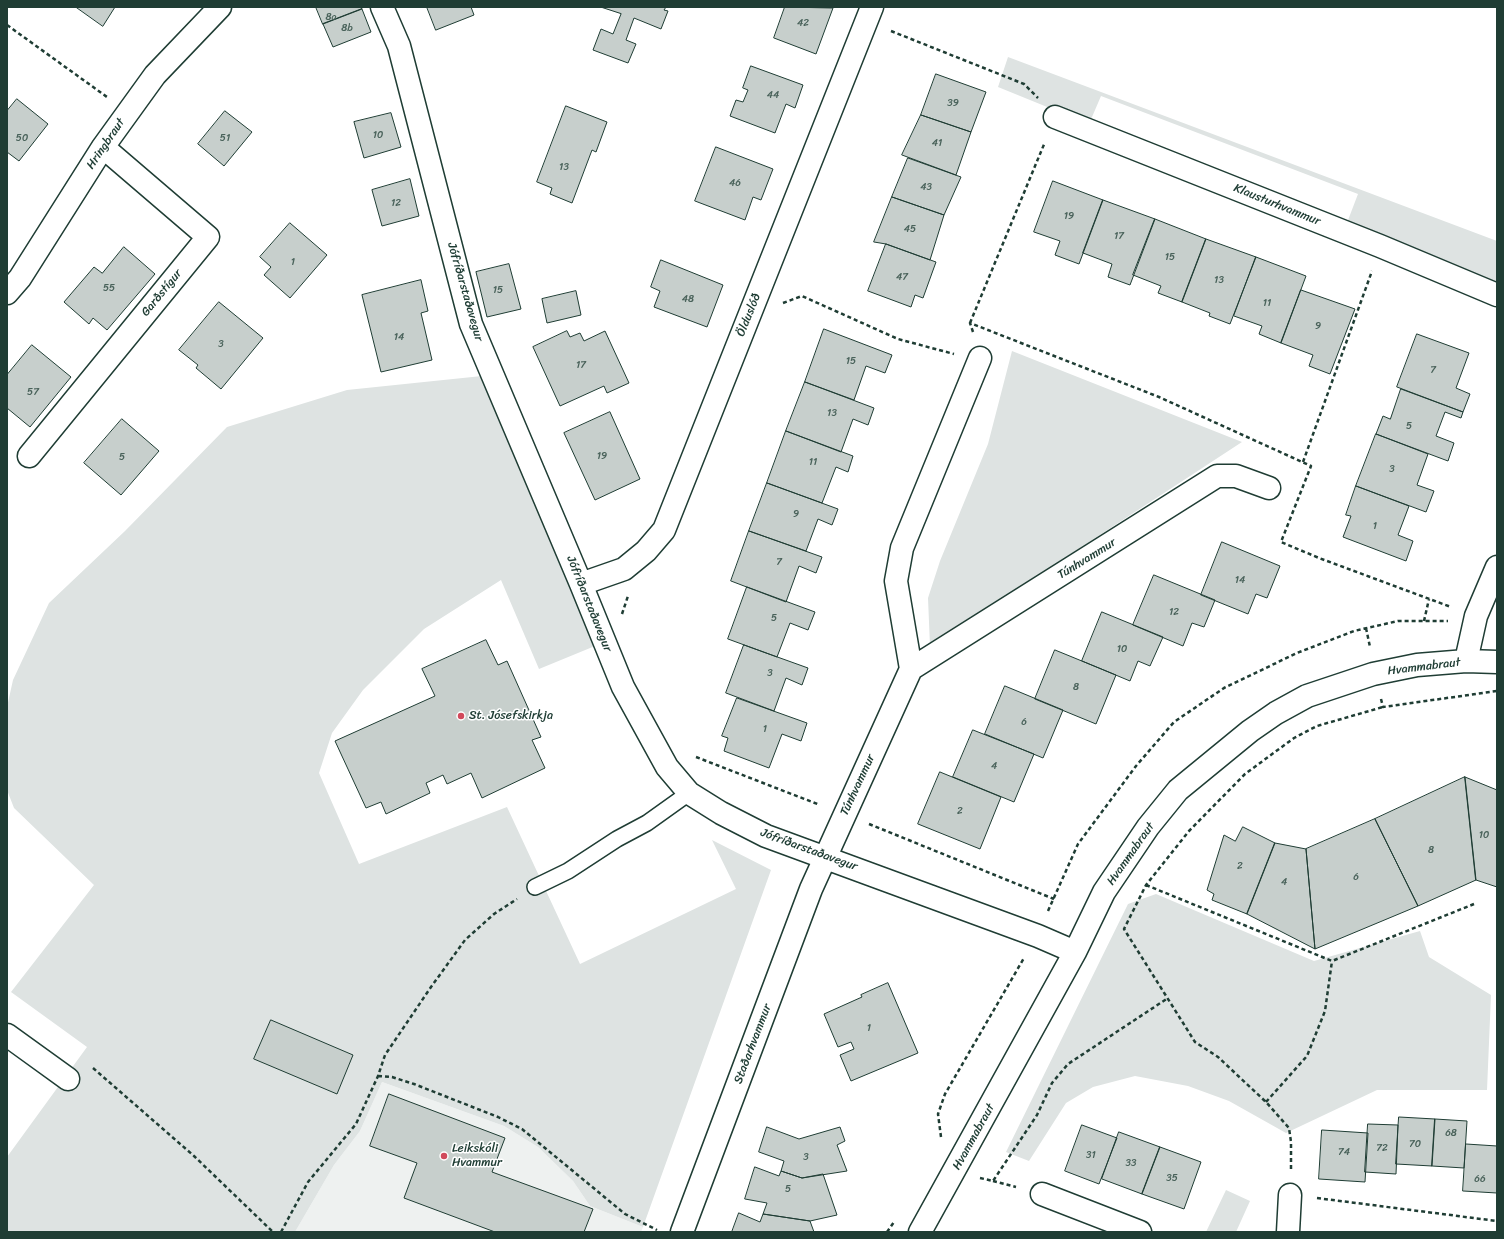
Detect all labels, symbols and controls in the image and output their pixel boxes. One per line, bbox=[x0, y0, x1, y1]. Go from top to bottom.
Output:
house number: 8a bbox=[325, 11, 337, 23]
house number: 42 bbox=[797, 17, 809, 29]
house number: 8b bbox=[341, 22, 353, 34]
house number: 44 bbox=[767, 89, 779, 101]
house number: 39 bbox=[947, 97, 959, 109]
street label: Hringbraut bbox=[84, 116, 128, 172]
house number: 10 bbox=[373, 129, 383, 141]
house number: 50 bbox=[16, 132, 28, 144]
house number: 51 bbox=[220, 132, 230, 144]
house number: 41 bbox=[932, 137, 942, 149]
house number: 13 bbox=[559, 161, 569, 173]
house number: 46 bbox=[729, 177, 741, 189]
house number: 43 bbox=[920, 181, 932, 193]
street label: Klausturhvammur bbox=[1231, 181, 1323, 229]
house number: 12 bbox=[391, 197, 401, 209]
house number: 19 bbox=[1064, 210, 1074, 222]
house number: 45 bbox=[904, 223, 916, 235]
house number: 17 bbox=[1114, 230, 1124, 242]
street label: Jófríðarstaðavegur bbox=[444, 241, 486, 343]
house number: 15 bbox=[1165, 251, 1175, 263]
house number: 1 bbox=[291, 256, 295, 268]
street label: Garðstígur bbox=[139, 267, 185, 319]
house number: 47 bbox=[896, 271, 908, 283]
house number: 13 bbox=[1214, 274, 1224, 286]
house number: 55 bbox=[103, 282, 115, 294]
house number: 15 bbox=[493, 284, 503, 296]
street label: Ölduslóð bbox=[734, 291, 764, 339]
house number: 48 bbox=[682, 293, 694, 305]
house number: 11 bbox=[1263, 297, 1271, 309]
house number: 9 bbox=[1315, 320, 1321, 332]
house number: 14 bbox=[394, 331, 404, 343]
house number: 3 bbox=[218, 338, 224, 350]
house number: 15 bbox=[846, 355, 856, 367]
house number: 17 bbox=[576, 359, 586, 371]
house number: 7 bbox=[1430, 364, 1436, 376]
house number: 57 bbox=[27, 386, 39, 398]
house number: 13 bbox=[827, 407, 837, 419]
house number: 5 bbox=[1406, 420, 1412, 432]
house number: 19 bbox=[597, 450, 607, 462]
house number: 5 bbox=[119, 451, 125, 463]
house number: 11 bbox=[809, 456, 817, 468]
house number: 3 bbox=[1389, 463, 1395, 475]
house number: 9 bbox=[793, 508, 799, 520]
house number: 1 bbox=[1373, 520, 1377, 532]
street label: Túnhvammur bbox=[1055, 535, 1119, 583]
street label: Jófríðarstaðavegur bbox=[563, 554, 615, 654]
house number: 7 bbox=[776, 556, 782, 568]
house number: 14 bbox=[1235, 574, 1245, 586]
house number: 12 bbox=[1169, 606, 1179, 618]
house number: 5 bbox=[771, 612, 777, 624]
house number: 10 bbox=[1117, 643, 1127, 655]
street label: Hvammabraut bbox=[1387, 655, 1461, 679]
house number: 3 bbox=[767, 667, 773, 679]
house number: 8 bbox=[1073, 681, 1079, 693]
place label: St. Jósefskirkja bbox=[469, 709, 553, 723]
marker: St. Jósefskirkja bbox=[456, 711, 466, 721]
house number: 6 bbox=[1021, 716, 1027, 728]
house number: 1 bbox=[763, 723, 767, 735]
street label: Túnhvammur bbox=[837, 752, 879, 818]
house number: 4 bbox=[991, 760, 997, 772]
house number: 2 bbox=[957, 805, 963, 817]
street label: Hvammabraut bbox=[1104, 820, 1158, 888]
street label: Jófríðarstaðavegur bbox=[759, 826, 859, 874]
house number: 10 bbox=[1479, 829, 1489, 841]
house number: 8 bbox=[1428, 844, 1434, 856]
house number: 2 bbox=[1237, 860, 1243, 872]
house number: 6 bbox=[1353, 871, 1359, 883]
house number: 4 bbox=[1281, 876, 1287, 888]
street label: Staðarhvammur bbox=[731, 1002, 775, 1086]
house number: 1 bbox=[867, 1022, 871, 1034]
street label: Hvammabraut bbox=[950, 1101, 998, 1173]
house number: 68 bbox=[1445, 1127, 1457, 1139]
house number: 70 bbox=[1409, 1138, 1421, 1150]
place label: Leikskóli Hvammur bbox=[452, 1142, 502, 1170]
house number: 72 bbox=[1376, 1142, 1388, 1154]
house number: 74 bbox=[1338, 1146, 1350, 1158]
house number: 31 bbox=[1086, 1149, 1096, 1161]
marker: Leikskóli Hvammur bbox=[439, 1151, 449, 1161]
house number: 3 bbox=[803, 1151, 809, 1163]
house number: 33 bbox=[1126, 1157, 1136, 1169]
house number: 35 bbox=[1166, 1172, 1178, 1184]
house number: 66 bbox=[1474, 1173, 1486, 1185]
house number: 5 bbox=[785, 1183, 791, 1195]

